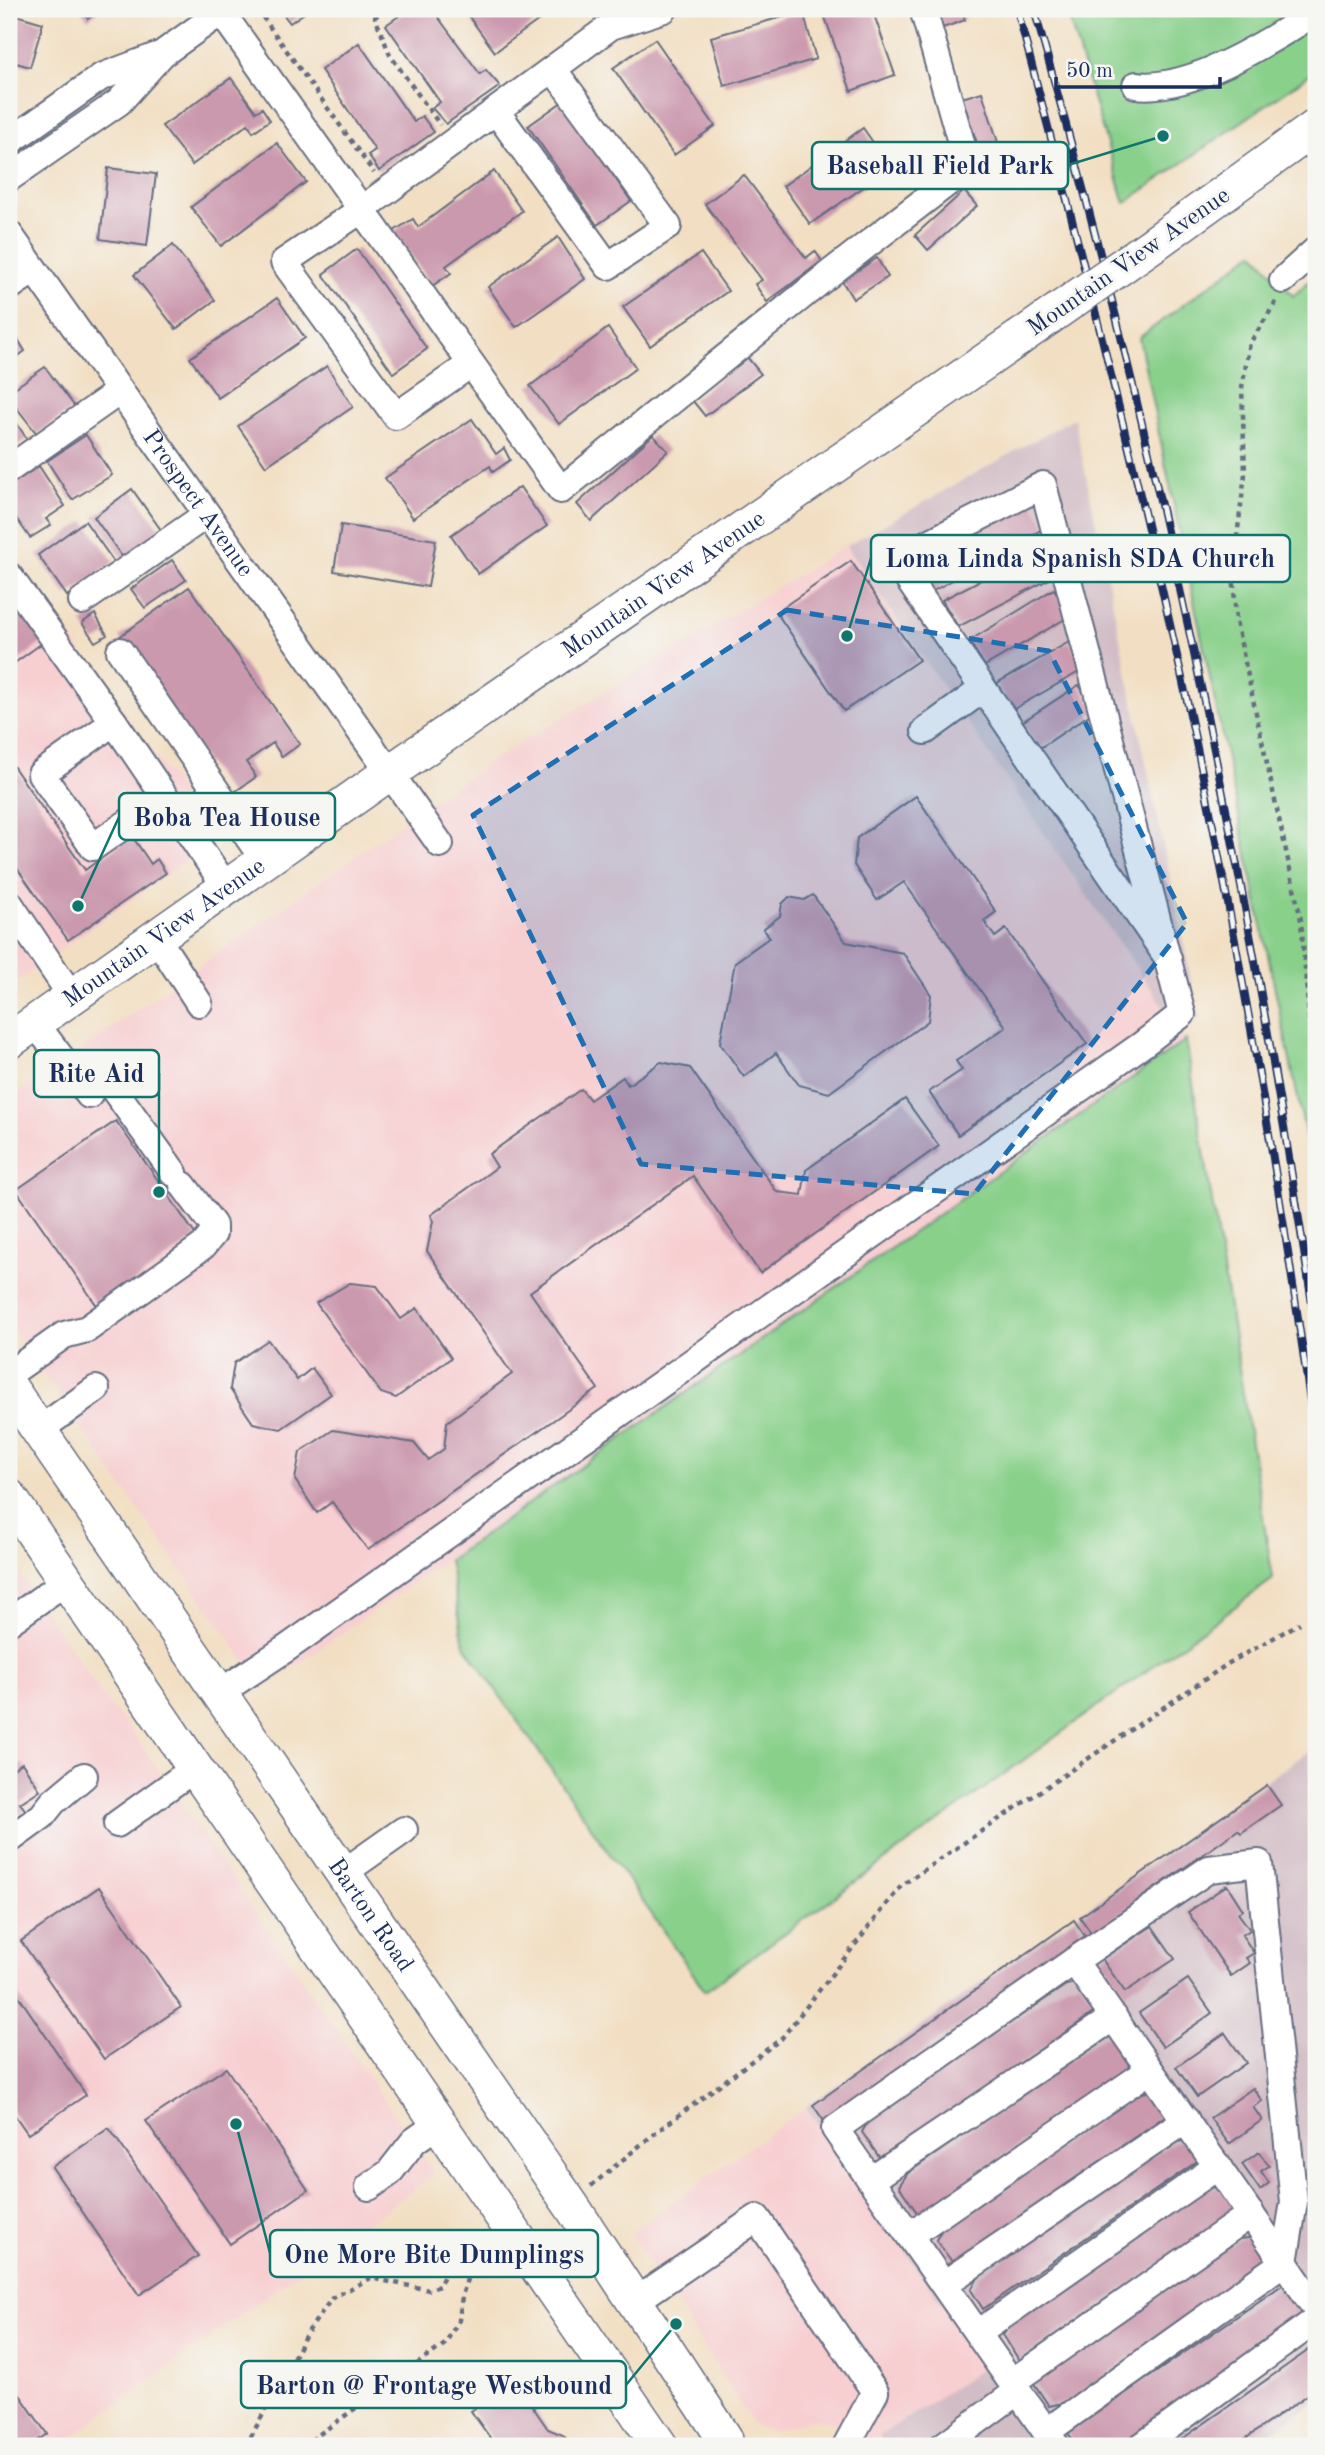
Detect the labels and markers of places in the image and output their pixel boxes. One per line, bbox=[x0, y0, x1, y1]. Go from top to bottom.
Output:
callout: Baseball Field Park bbox=[812, 142, 1068, 189]
callout: Loma Linda Spanish SDA Church bbox=[871, 535, 1290, 582]
callout: Boba Tea House bbox=[119, 793, 335, 840]
callout: Rite Aid bbox=[34, 1050, 159, 1097]
callout: One More Bite Dumplings bbox=[270, 2230, 598, 2277]
callout: Barton @ Frontage Westbound bbox=[241, 2361, 626, 2408]

